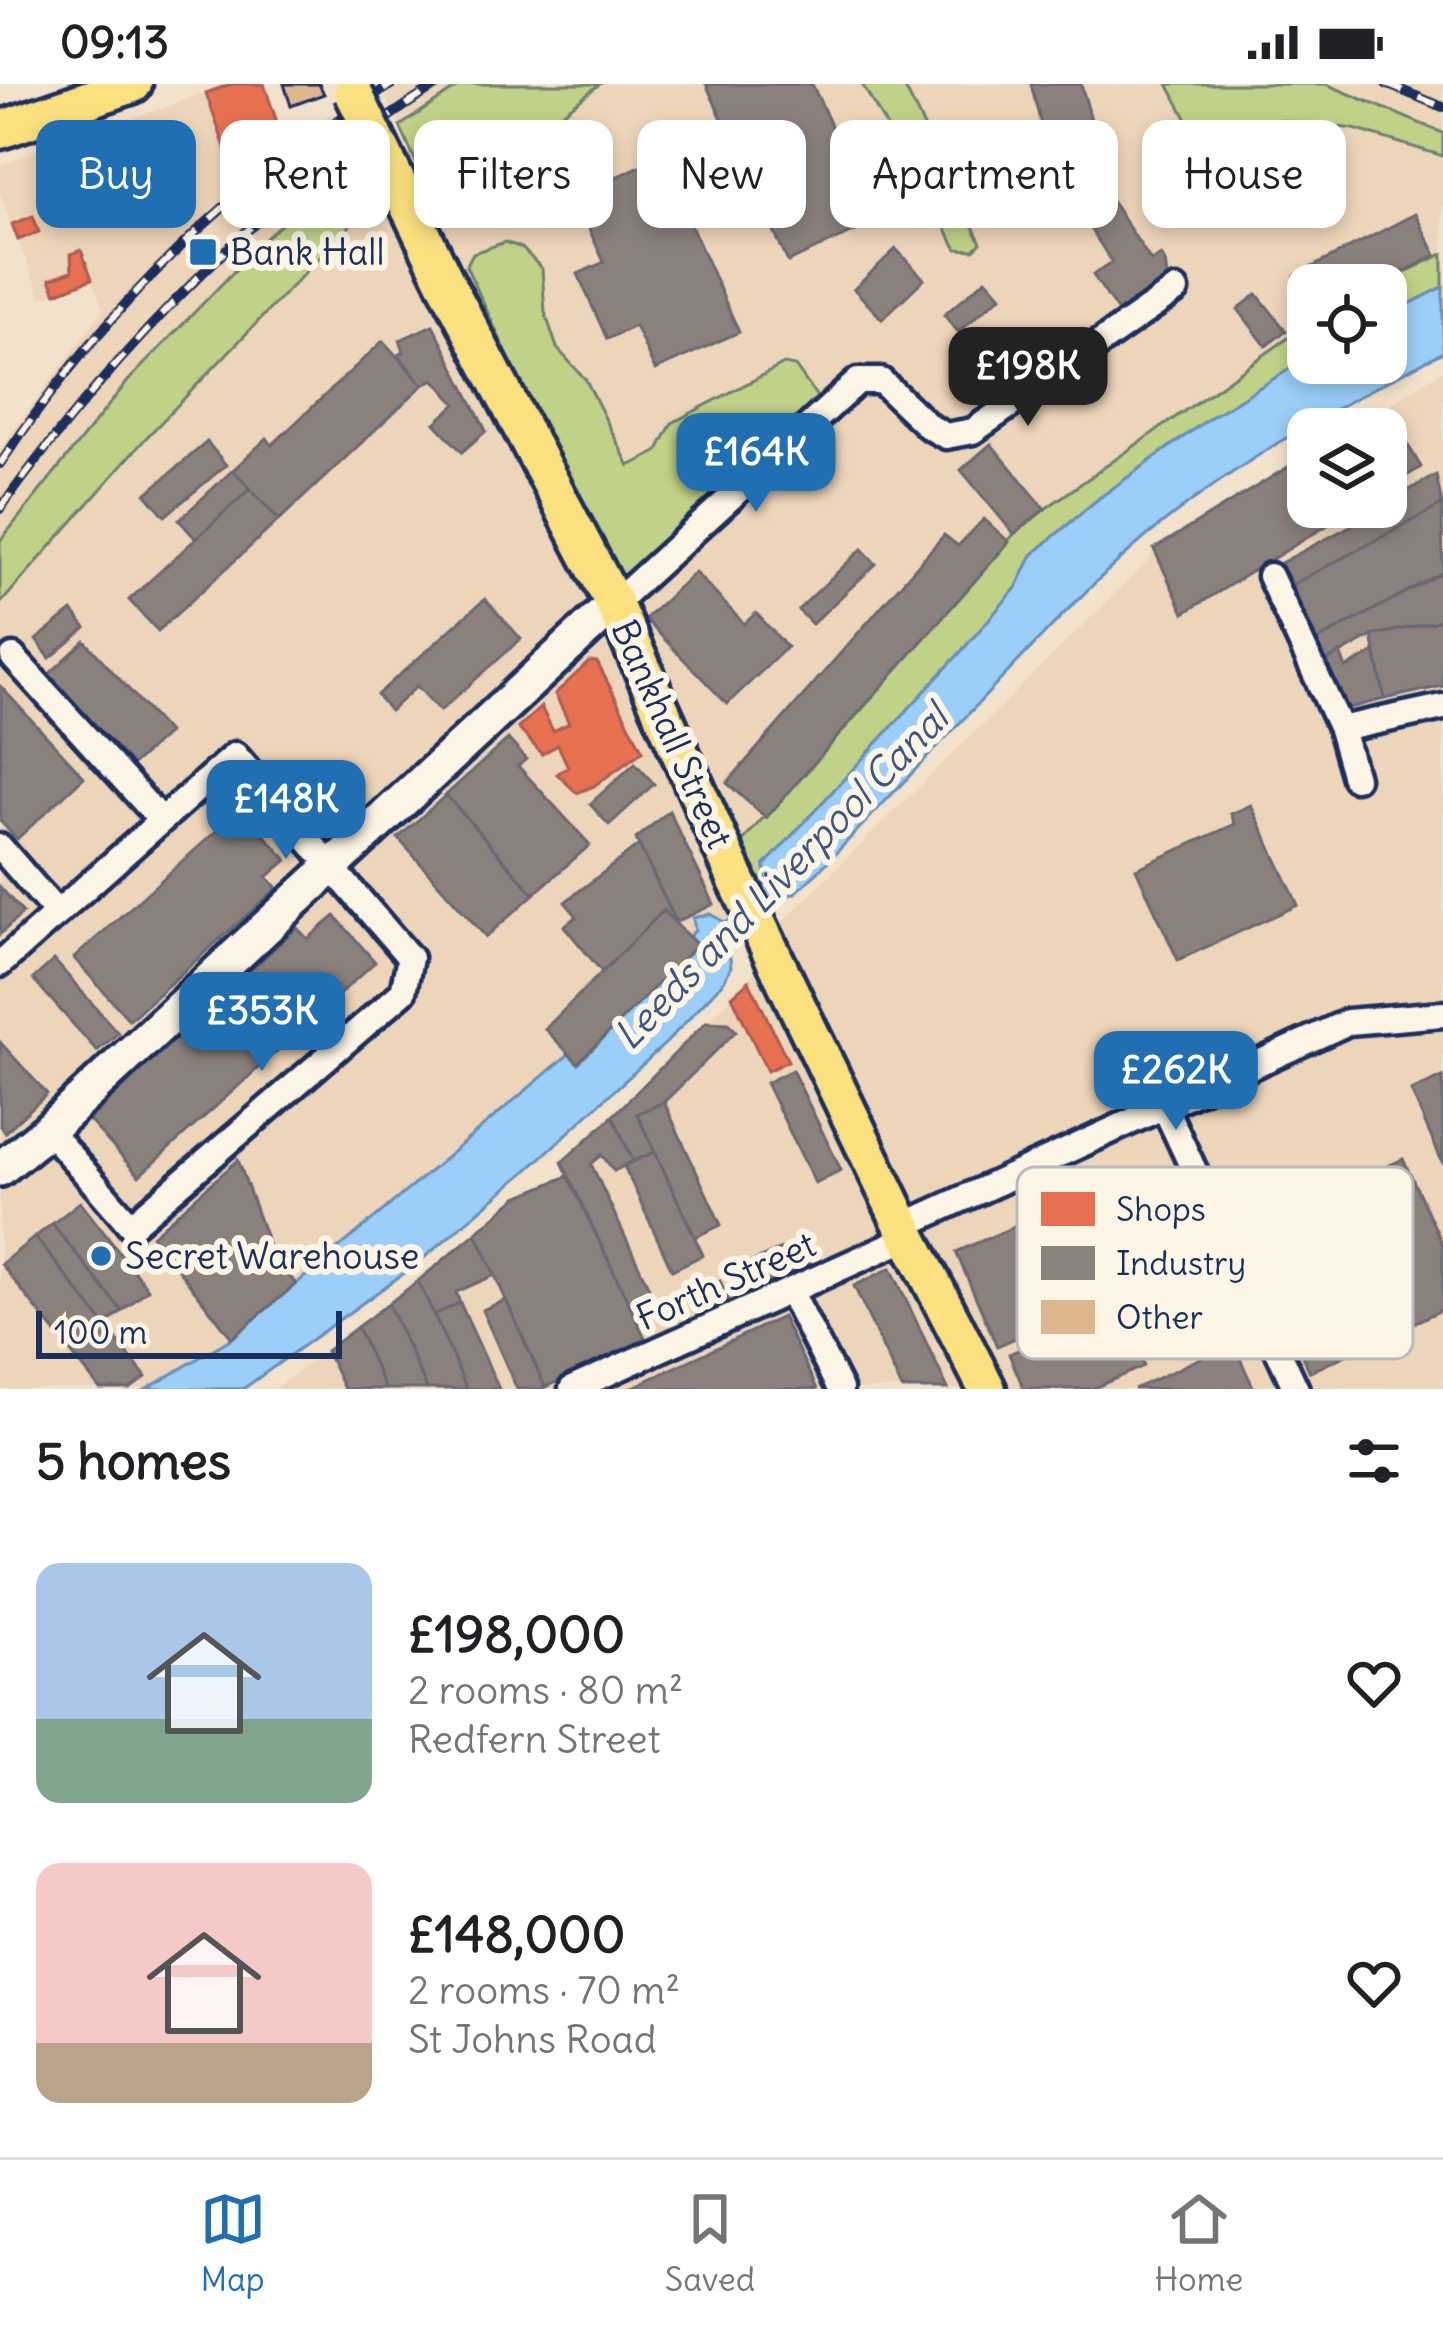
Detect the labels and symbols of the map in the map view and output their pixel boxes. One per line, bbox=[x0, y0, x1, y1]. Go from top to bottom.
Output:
place label: Bank Hall bbox=[230, 230, 384, 275]
marker: Bank Hall bbox=[187, 236, 219, 268]
pin: £198K bbox=[944, 327, 1112, 429]
pin: £164K bbox=[672, 413, 840, 515]
street label: Bankhall Street bbox=[602, 613, 742, 855]
water label: Leeds and Liverpool Canal bbox=[604, 691, 962, 1060]
pin: £148K bbox=[202, 760, 370, 862]
pin: £353K bbox=[178, 972, 346, 1074]
pin: £262K bbox=[1092, 1031, 1260, 1133]
legend bbox=[1017, 1167, 1413, 1359]
text: Shops bbox=[1116, 1188, 1206, 1230]
street label: Forth Street bbox=[629, 1222, 823, 1340]
place label: Secret Warehouse bbox=[125, 1234, 419, 1279]
text: Industry bbox=[1116, 1242, 1246, 1284]
marker: Secret Warehouse bbox=[88, 1243, 114, 1269]
text: Other bbox=[1116, 1296, 1203, 1338]
scale bar bbox=[36, 1305, 342, 1358]

